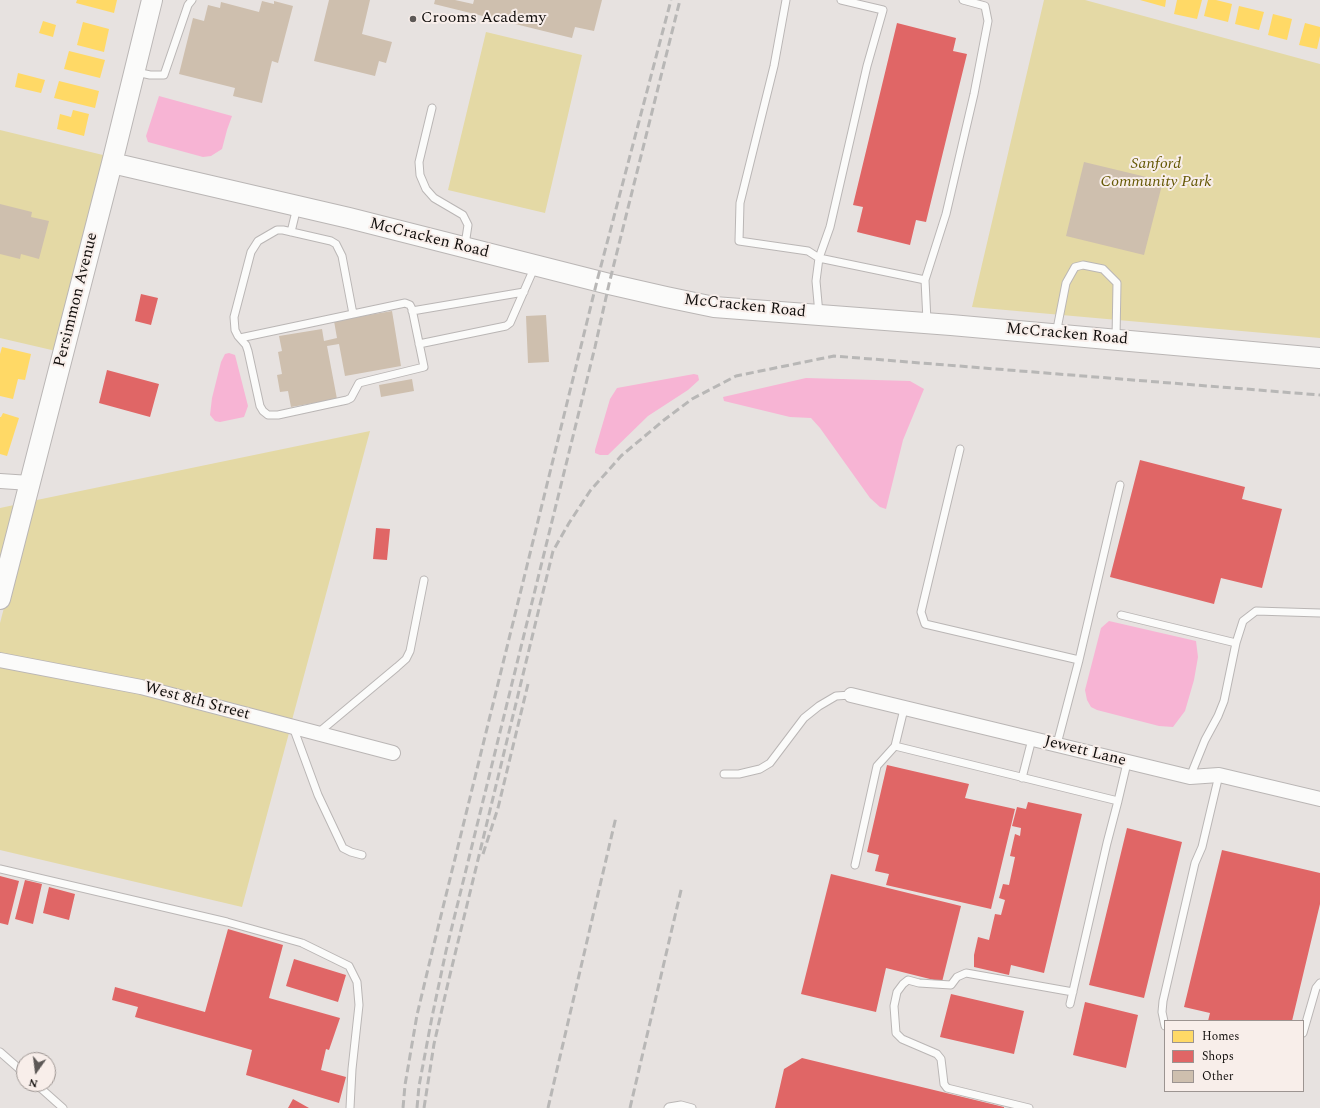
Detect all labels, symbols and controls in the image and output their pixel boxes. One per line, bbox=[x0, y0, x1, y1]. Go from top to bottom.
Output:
place label: Crooms Academy bbox=[421, 9, 546, 29]
marker: Crooms Academy bbox=[408, 14, 418, 24]
park label: Sanford Community Park bbox=[1100, 155, 1212, 193]
street label: McCracken Road bbox=[367, 215, 491, 263]
street label: Persimmon Avenue bbox=[51, 231, 103, 369]
street label: McCracken Road bbox=[683, 291, 807, 323]
street label: McCracken Road bbox=[1005, 320, 1129, 350]
street label: West 8th Street bbox=[142, 679, 252, 725]
street label: Jewett Lane bbox=[1042, 733, 1128, 771]
legend bbox=[1164, 1020, 1304, 1092]
text: Homes bbox=[1202, 1027, 1240, 1046]
text: Shops bbox=[1202, 1047, 1234, 1066]
north arrow bbox=[16, 1052, 56, 1092]
text: Other bbox=[1202, 1067, 1234, 1086]
text: N bbox=[27, 1074, 40, 1092]

